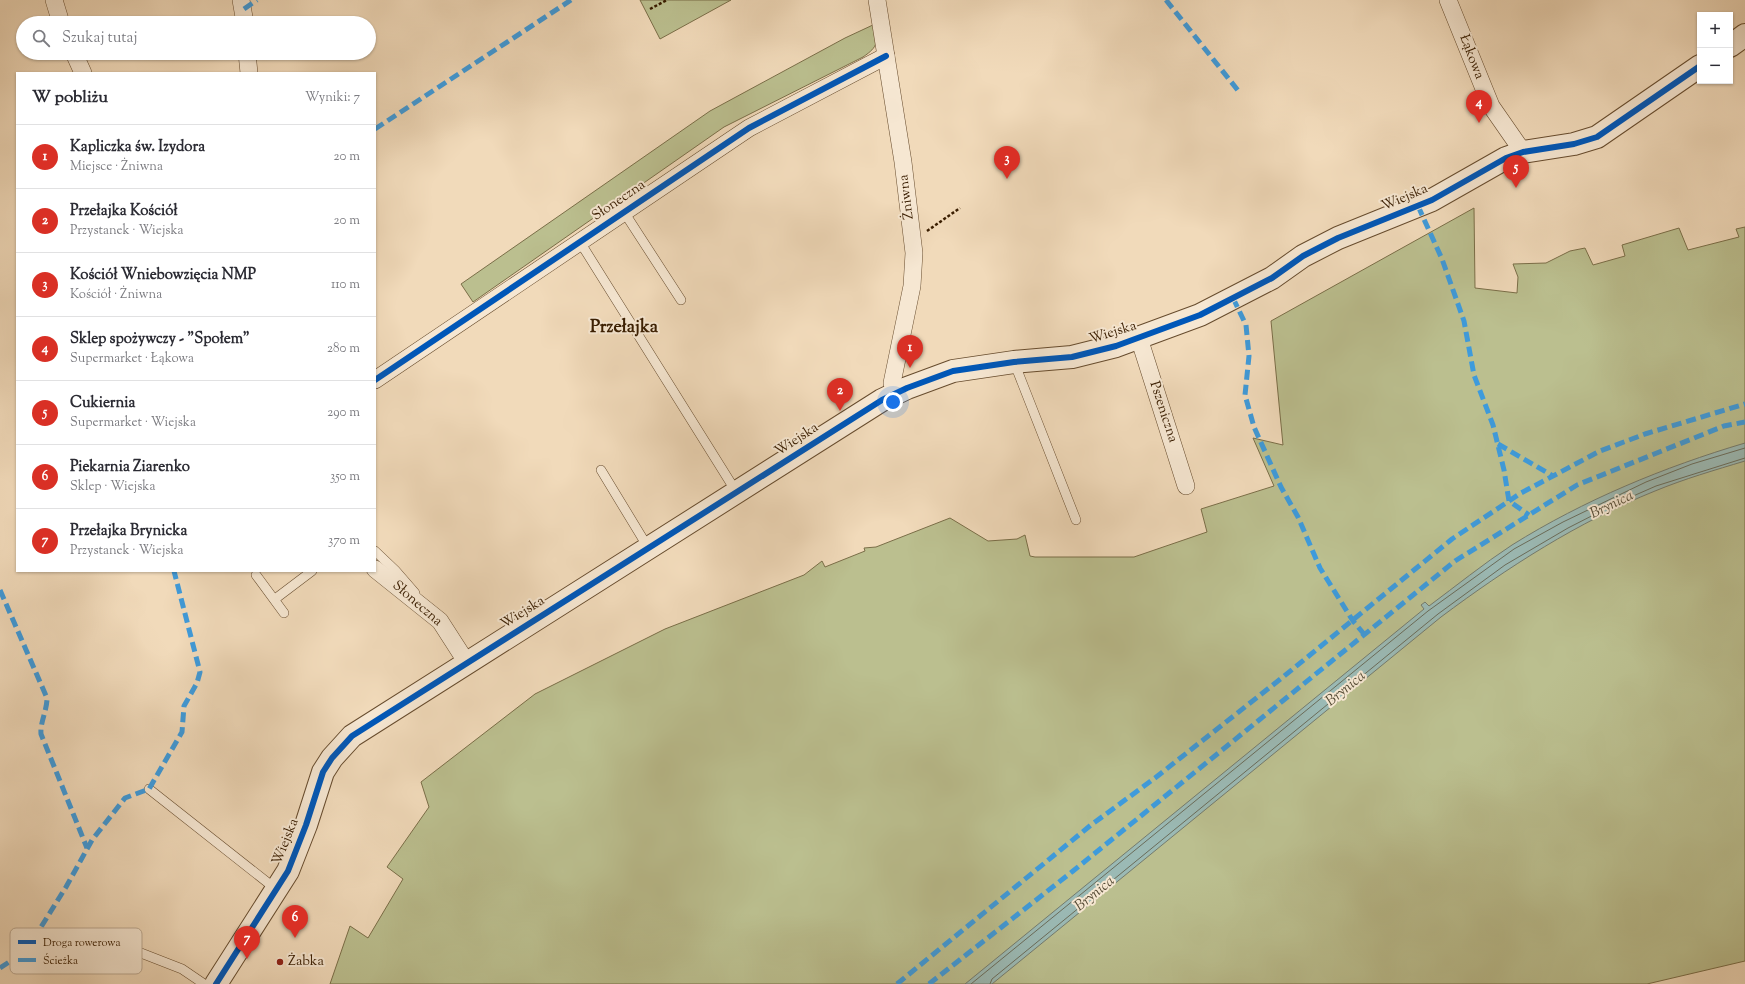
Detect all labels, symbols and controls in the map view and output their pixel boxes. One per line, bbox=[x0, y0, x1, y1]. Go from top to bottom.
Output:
map controls bbox=[1697, 12, 1733, 84]
button: + bbox=[1697, 12, 1733, 48]
search box bbox=[16, 16, 376, 60]
icon: search bbox=[30, 27, 52, 49]
text: Szukaj tutaj bbox=[62, 28, 137, 49]
street label: Łąkowa bbox=[1453, 32, 1489, 83]
button: − bbox=[1697, 48, 1733, 84]
text: W pobliżu bbox=[32, 86, 108, 110]
text: Wyniki: 7 bbox=[305, 89, 360, 107]
pin: 4 bbox=[1466, 90, 1492, 123]
text: Kapliczka św. Izydora bbox=[70, 137, 205, 158]
pin: 3 bbox=[994, 146, 1020, 179]
text: 1 bbox=[43, 148, 47, 166]
text: 20 m bbox=[334, 148, 360, 166]
pin: 5 bbox=[1503, 155, 1529, 188]
text: Miejsce · Żniwna bbox=[70, 158, 163, 176]
street label: Żniwna bbox=[894, 173, 920, 221]
street label: Słoneczna bbox=[588, 175, 650, 226]
street label: Wiejska bbox=[1379, 179, 1432, 217]
text: Przełajka Kościół bbox=[70, 201, 178, 222]
text: 2 bbox=[42, 212, 48, 230]
text: 20 m bbox=[334, 212, 360, 230]
text: Przystanek · Wiejska bbox=[70, 222, 183, 240]
text: Kościół Wniebowzięcia NMP bbox=[70, 265, 256, 286]
text: 3 bbox=[42, 276, 48, 294]
text: 110 m bbox=[331, 276, 360, 294]
text: Kościół · Żniwna bbox=[70, 286, 162, 304]
district label: Przełajka bbox=[590, 315, 659, 341]
street label: Wiejska bbox=[1087, 316, 1140, 350]
text: Sklep spożywczy - "Społem" bbox=[70, 329, 250, 350]
pin: 1 bbox=[897, 335, 923, 368]
text: 4 bbox=[42, 340, 48, 358]
text: 280 m bbox=[327, 340, 360, 358]
text: Supermarket · Łąkowa bbox=[70, 350, 194, 368]
pin: 2 bbox=[827, 378, 853, 411]
street label: Pszeniczna bbox=[1144, 379, 1182, 446]
your location bbox=[883, 392, 903, 412]
text: Cukiernia bbox=[70, 393, 136, 414]
text: 5 bbox=[43, 404, 47, 422]
text: 290 m bbox=[327, 404, 360, 422]
text: Supermarket · Wiejska bbox=[70, 414, 196, 432]
street label: Wiejska bbox=[771, 418, 823, 462]
text: Piekarnia Ziarenko bbox=[70, 457, 190, 478]
text: 6 bbox=[42, 468, 48, 486]
text: 350 m bbox=[330, 468, 360, 486]
text: Sklep · Wiejska bbox=[70, 478, 155, 496]
water label: Brynica bbox=[1587, 485, 1638, 525]
text: Przełajka Brynicka bbox=[70, 521, 187, 542]
text: 7 bbox=[42, 532, 48, 550]
text: 370 m bbox=[328, 532, 360, 550]
text: Przystanek · Wiejska bbox=[70, 542, 183, 560]
street label: Słoneczna bbox=[388, 577, 447, 632]
street label: Wiejska bbox=[497, 591, 549, 634]
water label: Brynica bbox=[1321, 666, 1371, 712]
street label: Wiejska bbox=[268, 815, 305, 868]
water label: Brynica bbox=[1070, 871, 1120, 917]
pin: 6 bbox=[282, 905, 308, 938]
pin: 7 bbox=[234, 926, 260, 959]
legend bbox=[10, 928, 142, 974]
text: Droga rowerowa bbox=[43, 935, 121, 951]
place label: Żabka bbox=[288, 952, 324, 972]
text: Ścieżka bbox=[43, 953, 78, 969]
marker: Żabka bbox=[275, 957, 285, 967]

